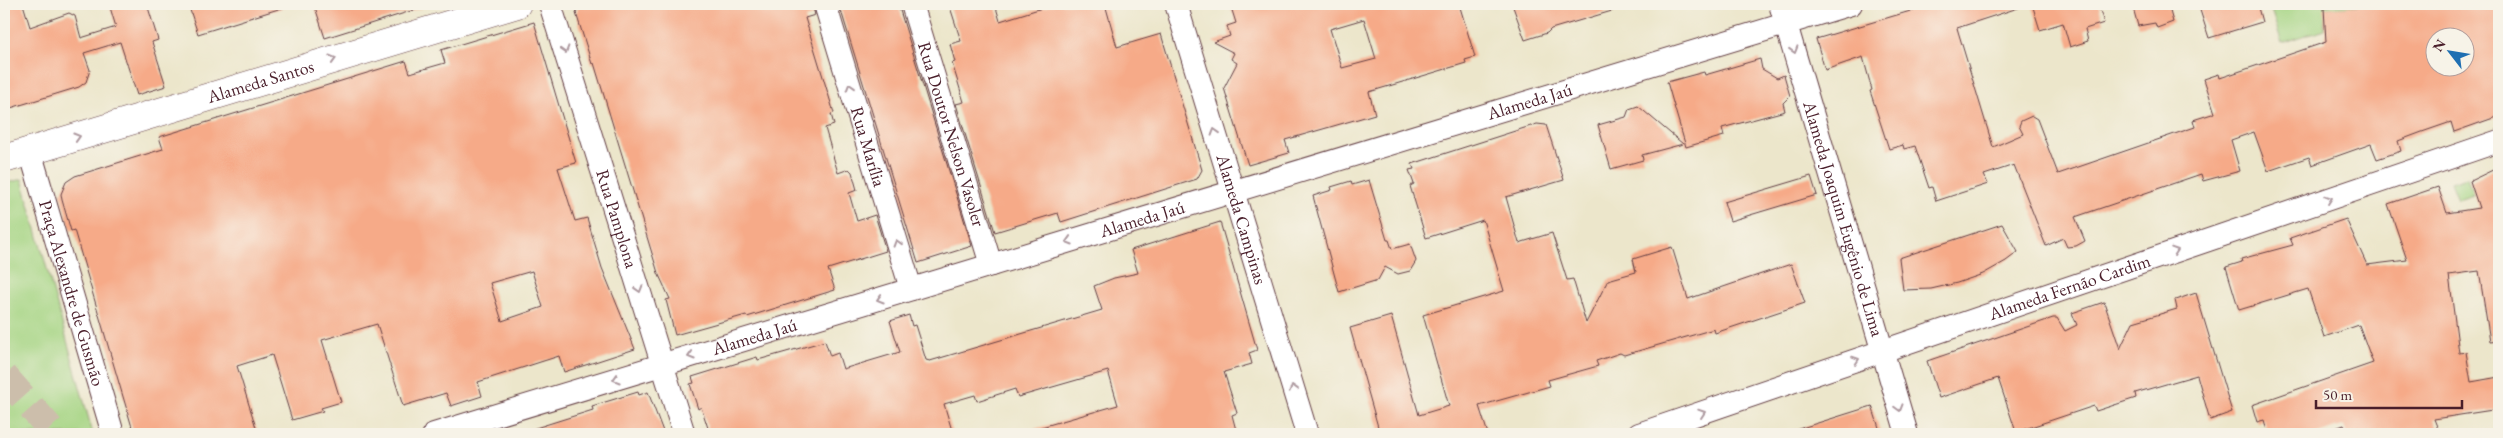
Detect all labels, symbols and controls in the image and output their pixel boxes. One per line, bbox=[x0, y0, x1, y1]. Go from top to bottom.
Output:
north arrow bbox=[2426, 28, 2476, 78]
text: N bbox=[2428, 35, 2450, 55]
street label: Rua Doutor Nelson Vasoler bbox=[913, 39, 991, 229]
one-way arrow bbox=[559, 46, 569, 54]
one-way arrow bbox=[1788, 46, 1798, 54]
street label: Alameda Santos bbox=[203, 54, 317, 108]
one-way arrow bbox=[328, 55, 337, 65]
street label: Alameda Jaú bbox=[1483, 77, 1575, 125]
one-way arrow bbox=[846, 84, 856, 92]
street label: Alameda Joaquim Eugênio de Lima bbox=[1798, 97, 1890, 340]
street label: Rua Marília bbox=[846, 104, 892, 190]
one-way arrow bbox=[1210, 128, 1220, 136]
one-way arrow bbox=[72, 133, 81, 143]
street label: Alameda Campinas bbox=[1211, 150, 1273, 287]
street label: Rua Pamplona bbox=[591, 166, 644, 272]
one-way arrow bbox=[2324, 194, 2333, 204]
street label: Alameda Jaú bbox=[1096, 195, 1188, 243]
street label: Praça Alexandre de Gusmão bbox=[34, 197, 110, 389]
one-way arrow bbox=[1066, 236, 1074, 246]
one-way arrow bbox=[893, 239, 903, 247]
one-way arrow bbox=[2170, 247, 2179, 257]
street label: Alameda Fernão Cardim bbox=[1985, 249, 2153, 325]
one-way arrow bbox=[633, 284, 643, 293]
one-way arrow bbox=[877, 293, 885, 303]
street label: Alameda Jaú bbox=[708, 312, 800, 360]
one-way arrow bbox=[688, 351, 696, 361]
one-way arrow bbox=[1851, 356, 1859, 366]
one-way arrow bbox=[612, 374, 620, 384]
scale bar bbox=[2316, 378, 2462, 410]
one-way arrow bbox=[1289, 384, 1299, 392]
text: 50 m bbox=[2323, 385, 2352, 404]
one-way arrow bbox=[1894, 403, 1904, 411]
one-way arrow bbox=[1697, 409, 1706, 419]

